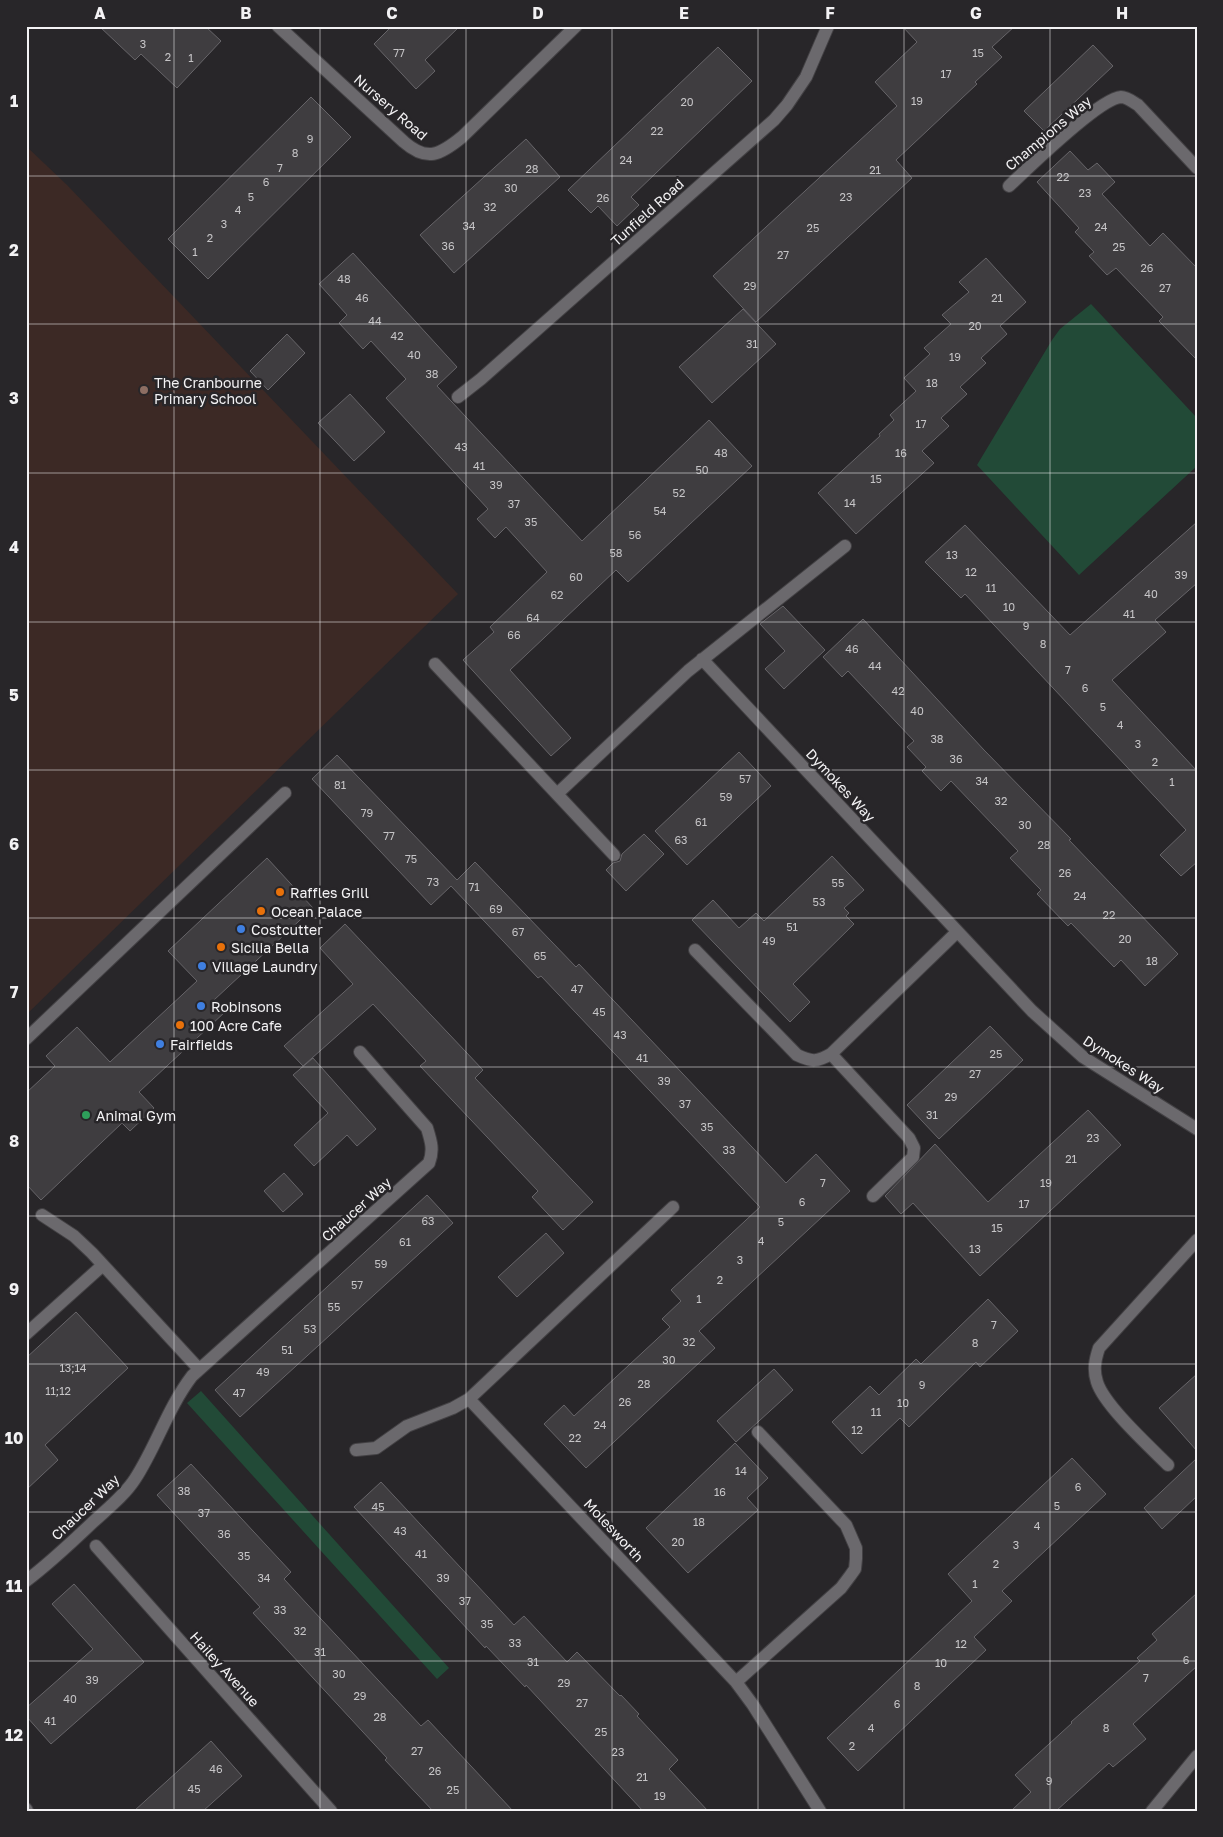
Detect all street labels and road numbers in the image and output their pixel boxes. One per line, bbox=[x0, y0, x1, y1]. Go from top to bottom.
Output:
street label: Nursery Road bbox=[351, 71, 431, 143]
street label: Champions Way bbox=[1002, 92, 1095, 174]
street label: Tunfield Road bbox=[607, 175, 687, 249]
street label: Dymokes Way bbox=[803, 745, 879, 825]
street label: Dymokes Way bbox=[1080, 1031, 1168, 1097]
street label: Chaucer Way bbox=[318, 1173, 394, 1245]
street label: Chaucer Way bbox=[48, 1470, 123, 1544]
street label: Molesworth bbox=[581, 1495, 647, 1565]
street label: Hailey Avenue bbox=[187, 1628, 263, 1710]

